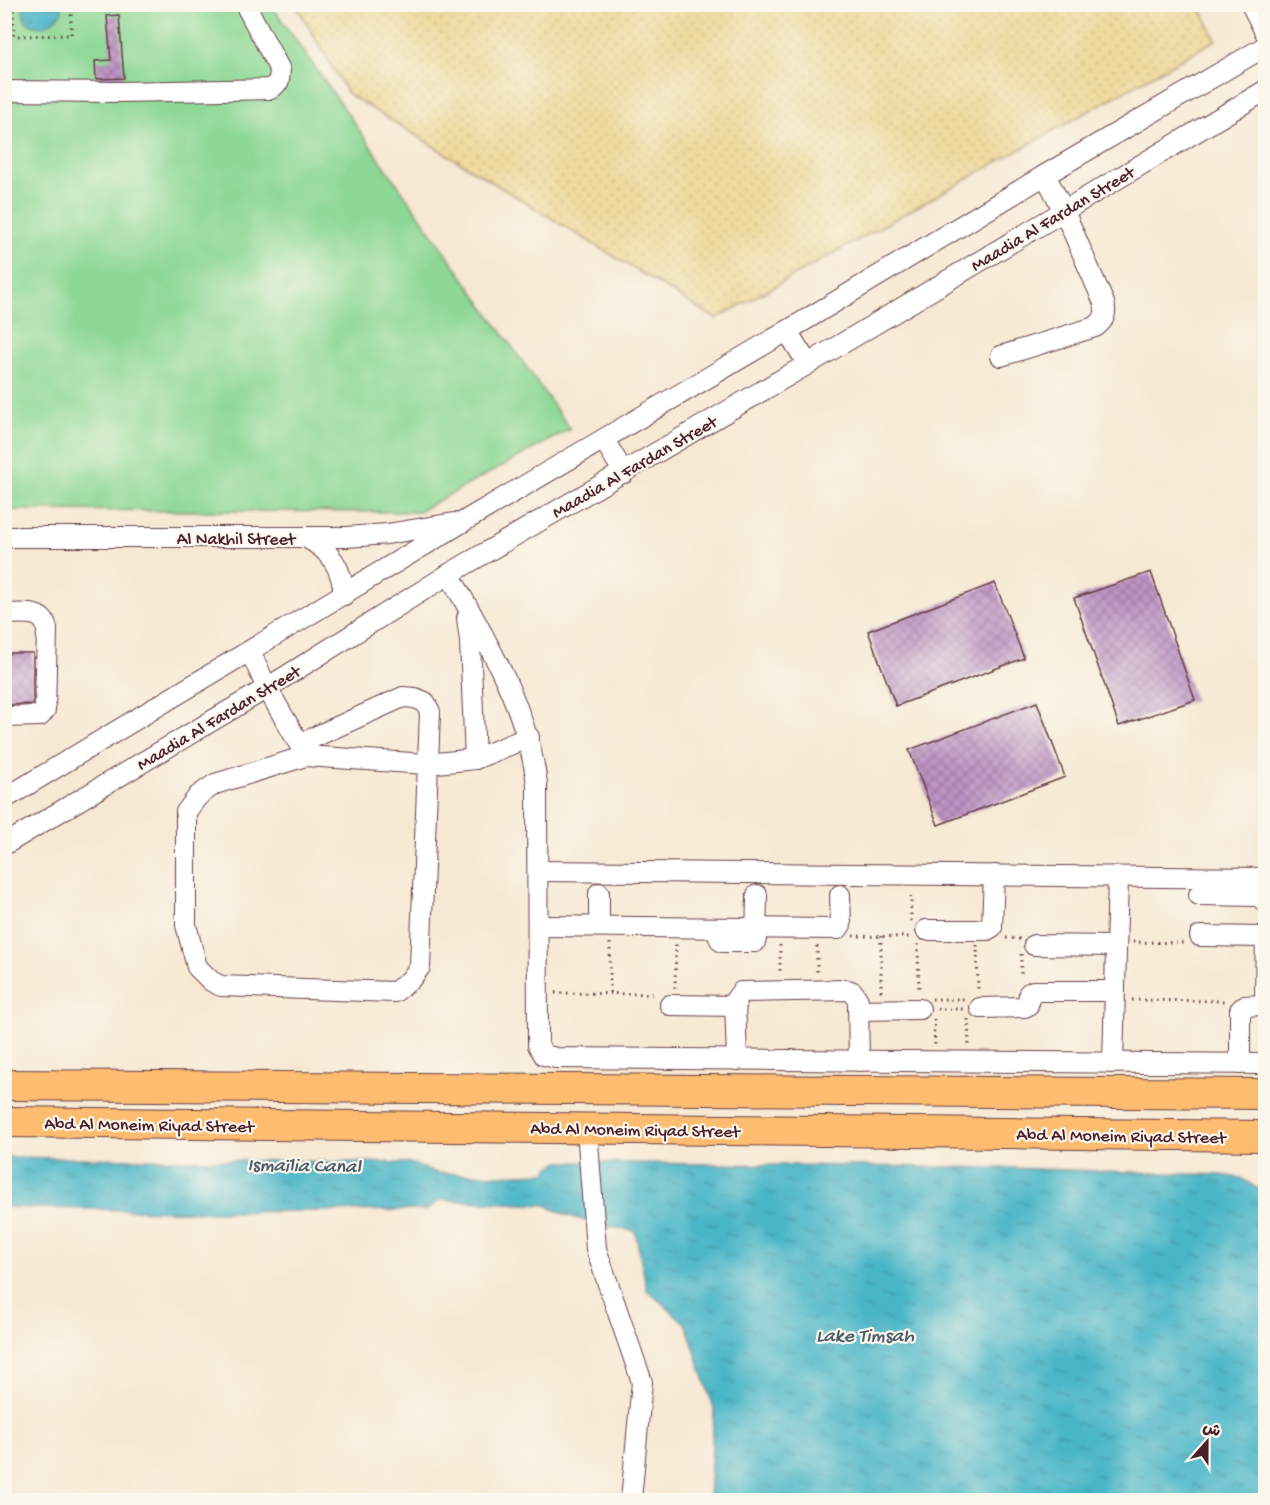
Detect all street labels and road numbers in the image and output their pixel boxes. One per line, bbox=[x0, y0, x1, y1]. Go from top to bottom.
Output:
street label: Maadia Al Fardan Street bbox=[968, 162, 1140, 277]
street label: Maadia Al Fardan Street bbox=[549, 412, 723, 524]
street label: Al Nakhil Street bbox=[177, 530, 297, 551]
street label: Maadia Al Fardan Street bbox=[134, 661, 306, 776]
street label: Abd Al Moneim Riyad Street bbox=[44, 1114, 255, 1139]
street label: Abd Al Moneim Riyad Street bbox=[530, 1119, 741, 1144]
street label: Abd Al Moneim Riyad Street bbox=[1016, 1125, 1227, 1150]

